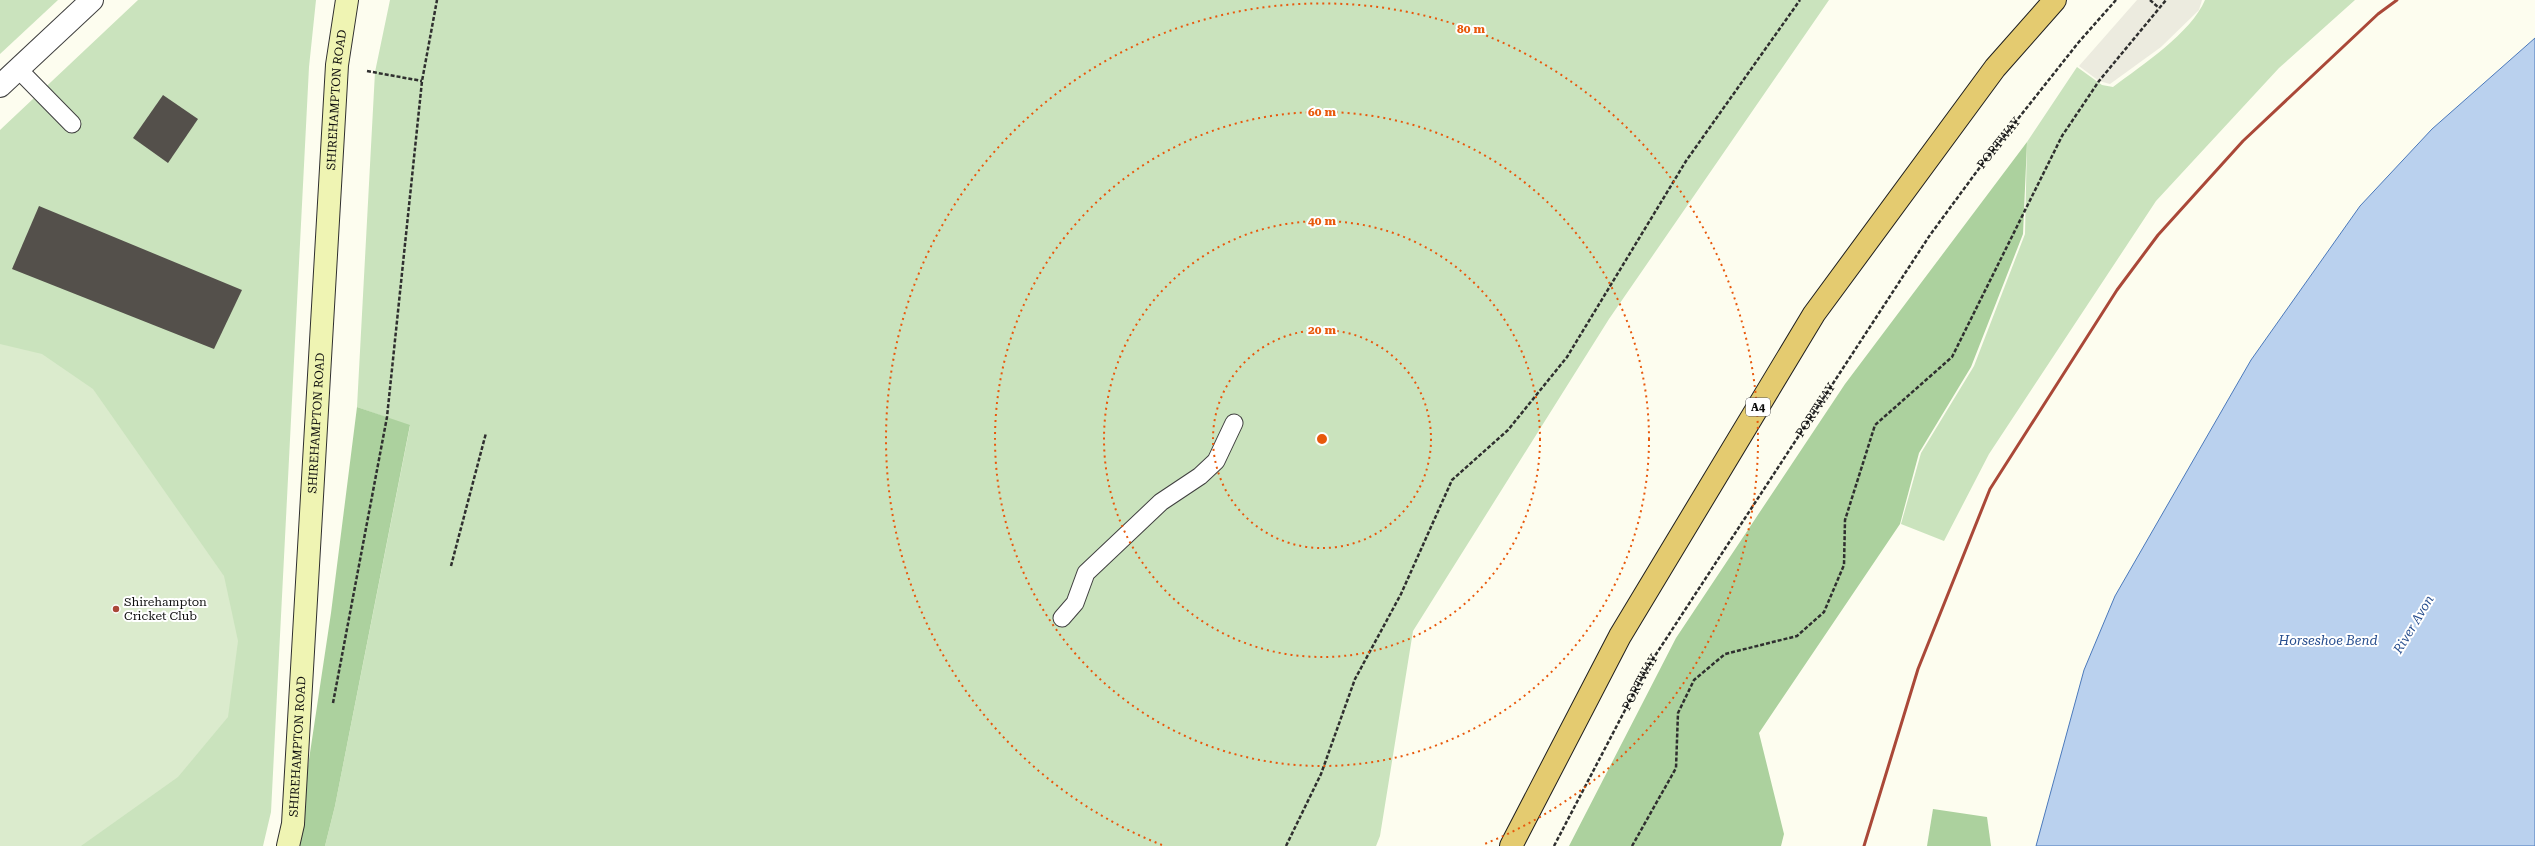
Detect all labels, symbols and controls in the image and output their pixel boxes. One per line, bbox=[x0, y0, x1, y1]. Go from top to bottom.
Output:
text: 80 m bbox=[1457, 22, 1485, 36]
street label: SHIREHAMPTON ROAD bbox=[324, 29, 349, 171]
text: 60 m bbox=[1308, 105, 1336, 119]
street label: PORTWAY bbox=[1974, 114, 2024, 171]
text: 40 m bbox=[1308, 214, 1336, 228]
text: 20 m bbox=[1308, 323, 1336, 337]
street label: SHIREHAMPTON ROAD bbox=[305, 352, 327, 494]
street label: PORTWAY bbox=[1793, 380, 1839, 440]
road number: A4 bbox=[1746, 398, 1770, 416]
centre of rings bbox=[1315, 432, 1329, 446]
water label: River Avon bbox=[2390, 592, 2437, 657]
place label: Shirehampton Cricket Club bbox=[124, 595, 207, 623]
marker: Shirehampton Cricket Club bbox=[111, 604, 121, 614]
water label: Horseshoe Bend bbox=[2277, 633, 2378, 648]
street label: PORTWAY bbox=[1619, 651, 1661, 713]
street label: SHIREHAMPTON ROAD bbox=[286, 676, 309, 817]

